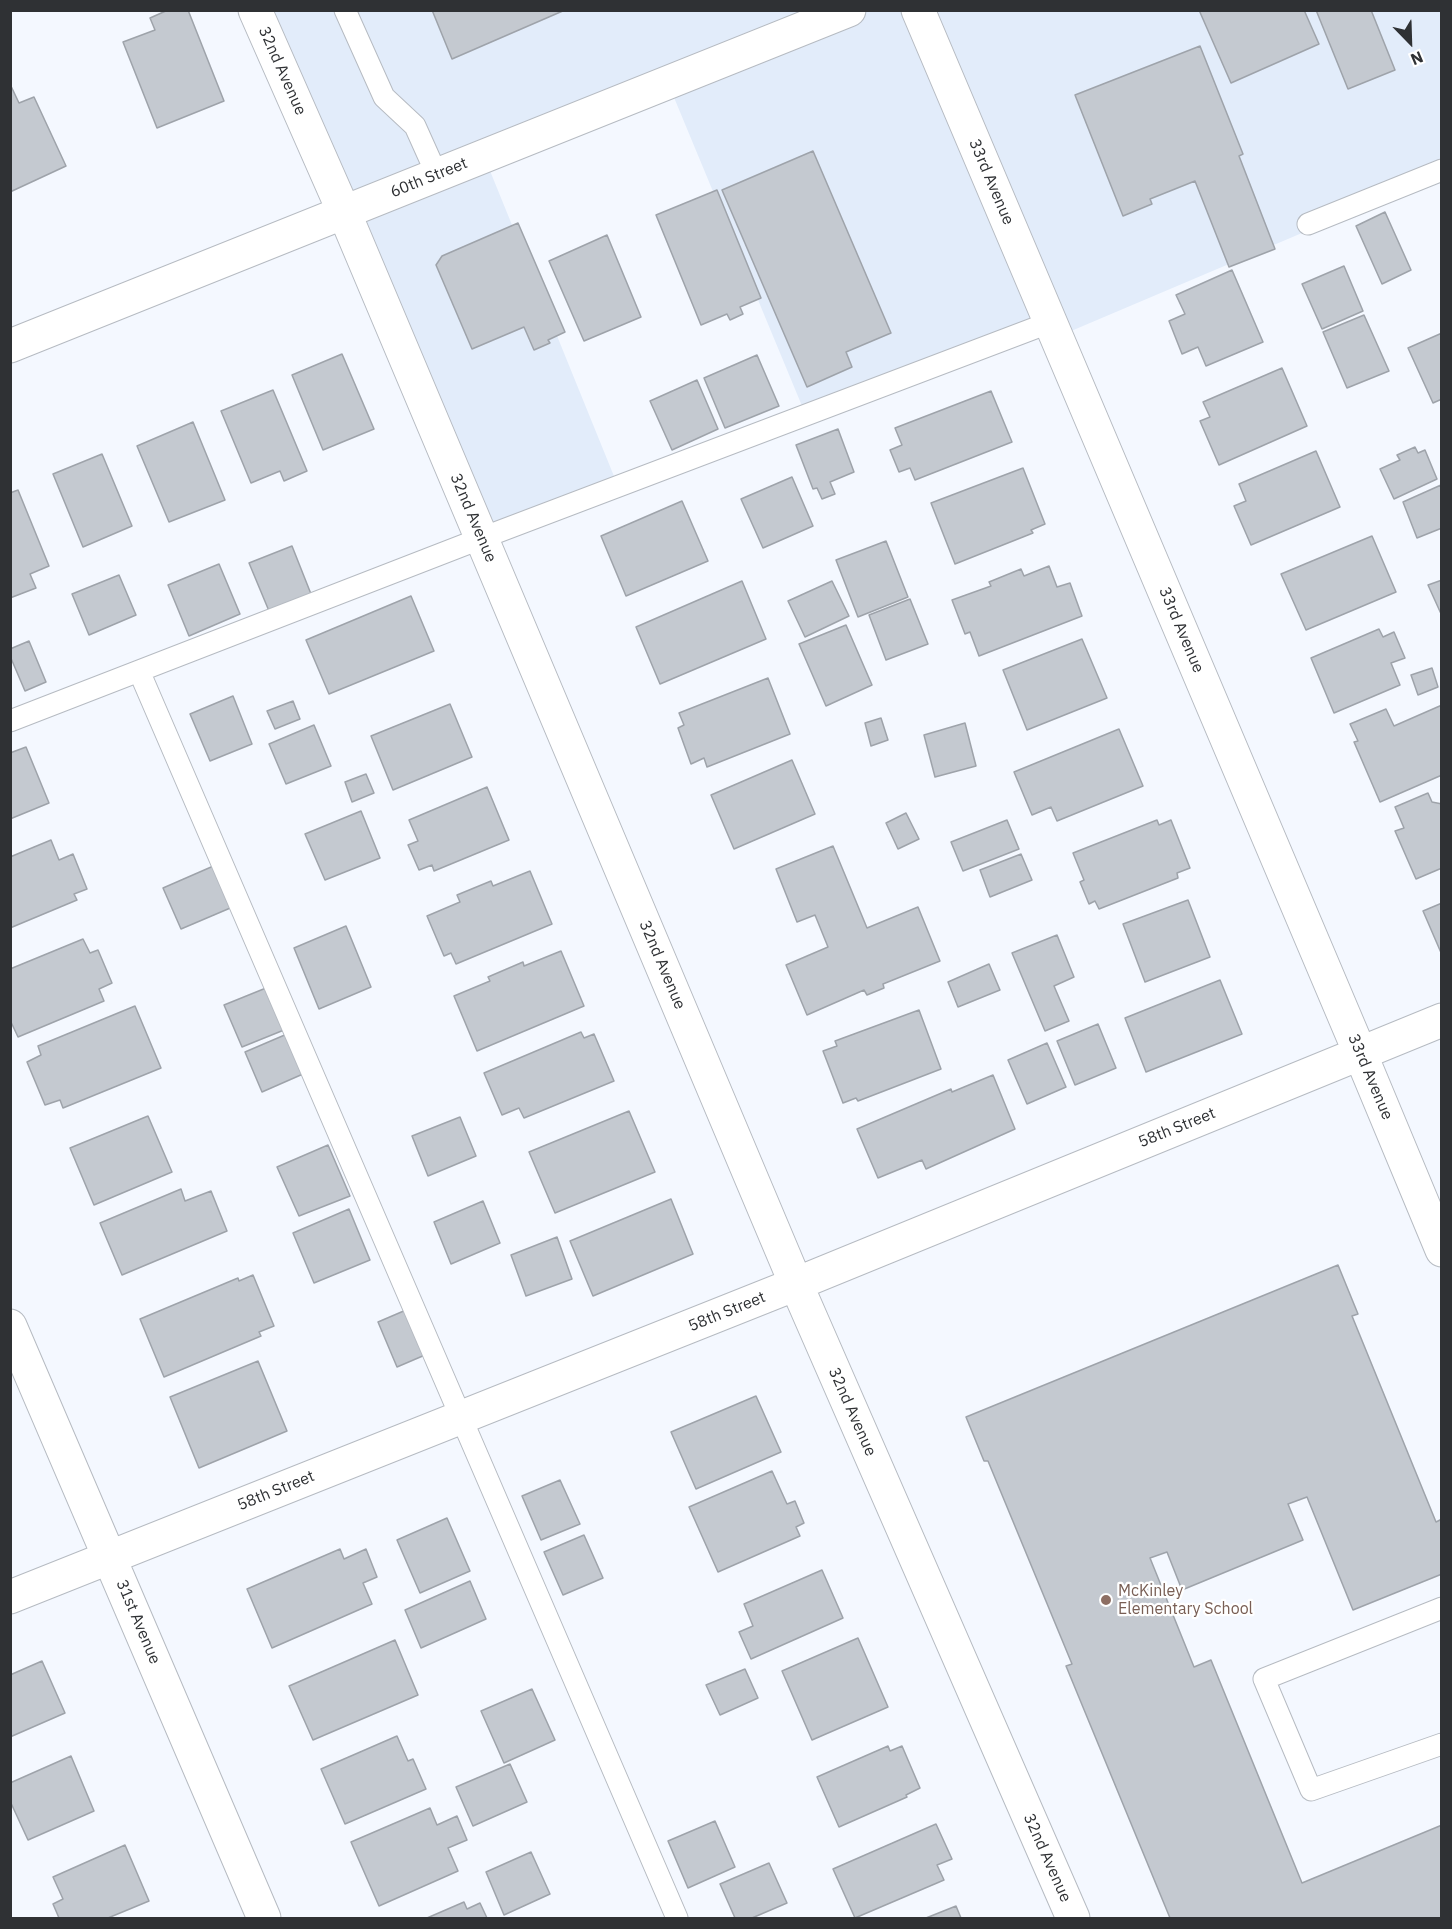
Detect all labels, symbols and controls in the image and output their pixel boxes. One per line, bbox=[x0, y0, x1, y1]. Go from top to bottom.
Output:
north arrow bbox=[1380, 12, 1440, 72]
street label: 32nd Avenue bbox=[254, 24, 310, 118]
text: N bbox=[1408, 47, 1426, 70]
street label: 33rd Avenue bbox=[964, 136, 1018, 228]
street label: 60th Street bbox=[388, 154, 470, 202]
street label: 32nd Avenue bbox=[446, 471, 500, 565]
street label: 33rd Avenue bbox=[1154, 584, 1208, 676]
street label: 32nd Avenue bbox=[635, 918, 689, 1012]
street label: 33rd Avenue bbox=[1343, 1031, 1397, 1123]
street label: 58th Street bbox=[1136, 1104, 1218, 1152]
street label: 58th Street bbox=[686, 1288, 768, 1336]
street label: 32nd Avenue bbox=[824, 1365, 880, 1459]
street label: 58th Street bbox=[235, 1467, 317, 1515]
street label: 31st Avenue bbox=[112, 1577, 164, 1667]
place label: McKinley Elementary School bbox=[1118, 1581, 1253, 1619]
marker: McKinley Elementary School bbox=[1099, 1593, 1113, 1607]
street label: 32nd Avenue bbox=[1019, 1811, 1075, 1905]

